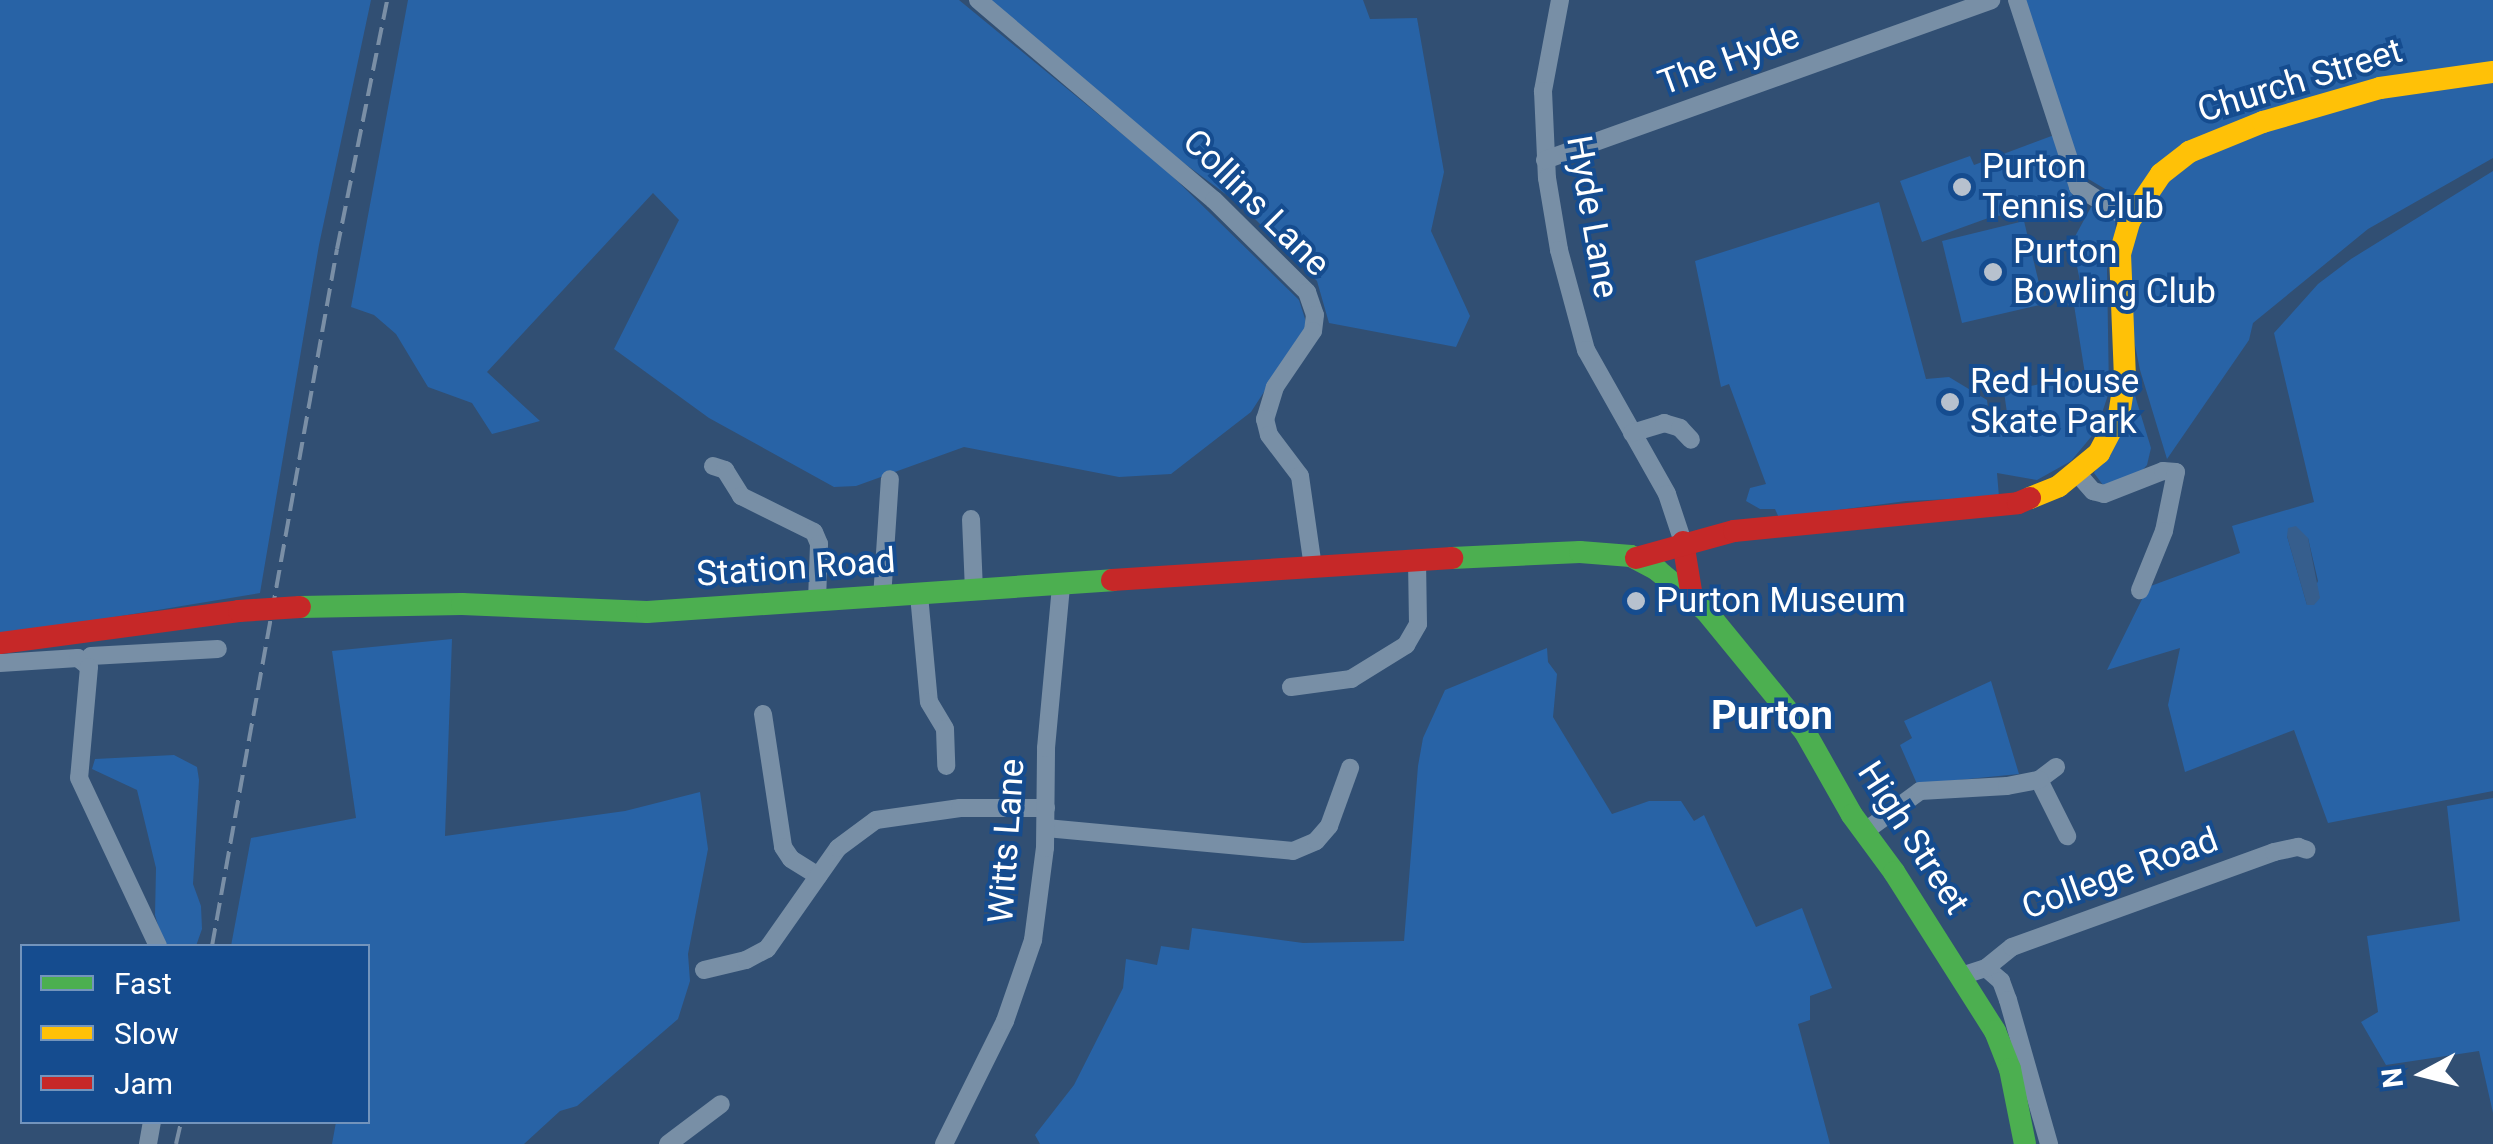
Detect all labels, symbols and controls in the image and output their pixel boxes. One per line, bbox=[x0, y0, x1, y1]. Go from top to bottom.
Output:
street label: The Hyde bbox=[1653, 15, 1805, 105]
street label: Church Street bbox=[2193, 30, 2407, 132]
street label: Collins Lane bbox=[1174, 121, 1338, 285]
street label: Hyde Lane bbox=[1557, 133, 1627, 301]
place label: Purton Tennis Club bbox=[1982, 146, 2164, 228]
marker: Purton Tennis Club bbox=[1951, 176, 1973, 198]
place label: Purton Bowling Club bbox=[2013, 231, 2216, 313]
marker: Purton Bowling Club bbox=[1982, 261, 2004, 283]
place label: Red House Skate Park bbox=[1970, 361, 2139, 443]
marker: Red House Skate Park bbox=[1939, 391, 1961, 413]
street label: Station Road bbox=[695, 540, 897, 596]
place label: Purton Museum bbox=[1656, 580, 1906, 622]
marker: Purton Museum bbox=[1625, 590, 1647, 612]
district label: Purton bbox=[1711, 692, 1833, 740]
street label: High Street bbox=[1848, 754, 1978, 922]
street label: Witts Lane bbox=[980, 757, 1034, 925]
street label: College Road bbox=[2016, 819, 2224, 929]
legend bbox=[20, 944, 370, 1124]
text: Fast bbox=[114, 966, 172, 1001]
text: Slow bbox=[114, 1016, 179, 1051]
north arrow bbox=[2373, 1024, 2473, 1124]
text: Jam bbox=[114, 1066, 173, 1101]
text: N bbox=[2375, 1066, 2410, 1090]

